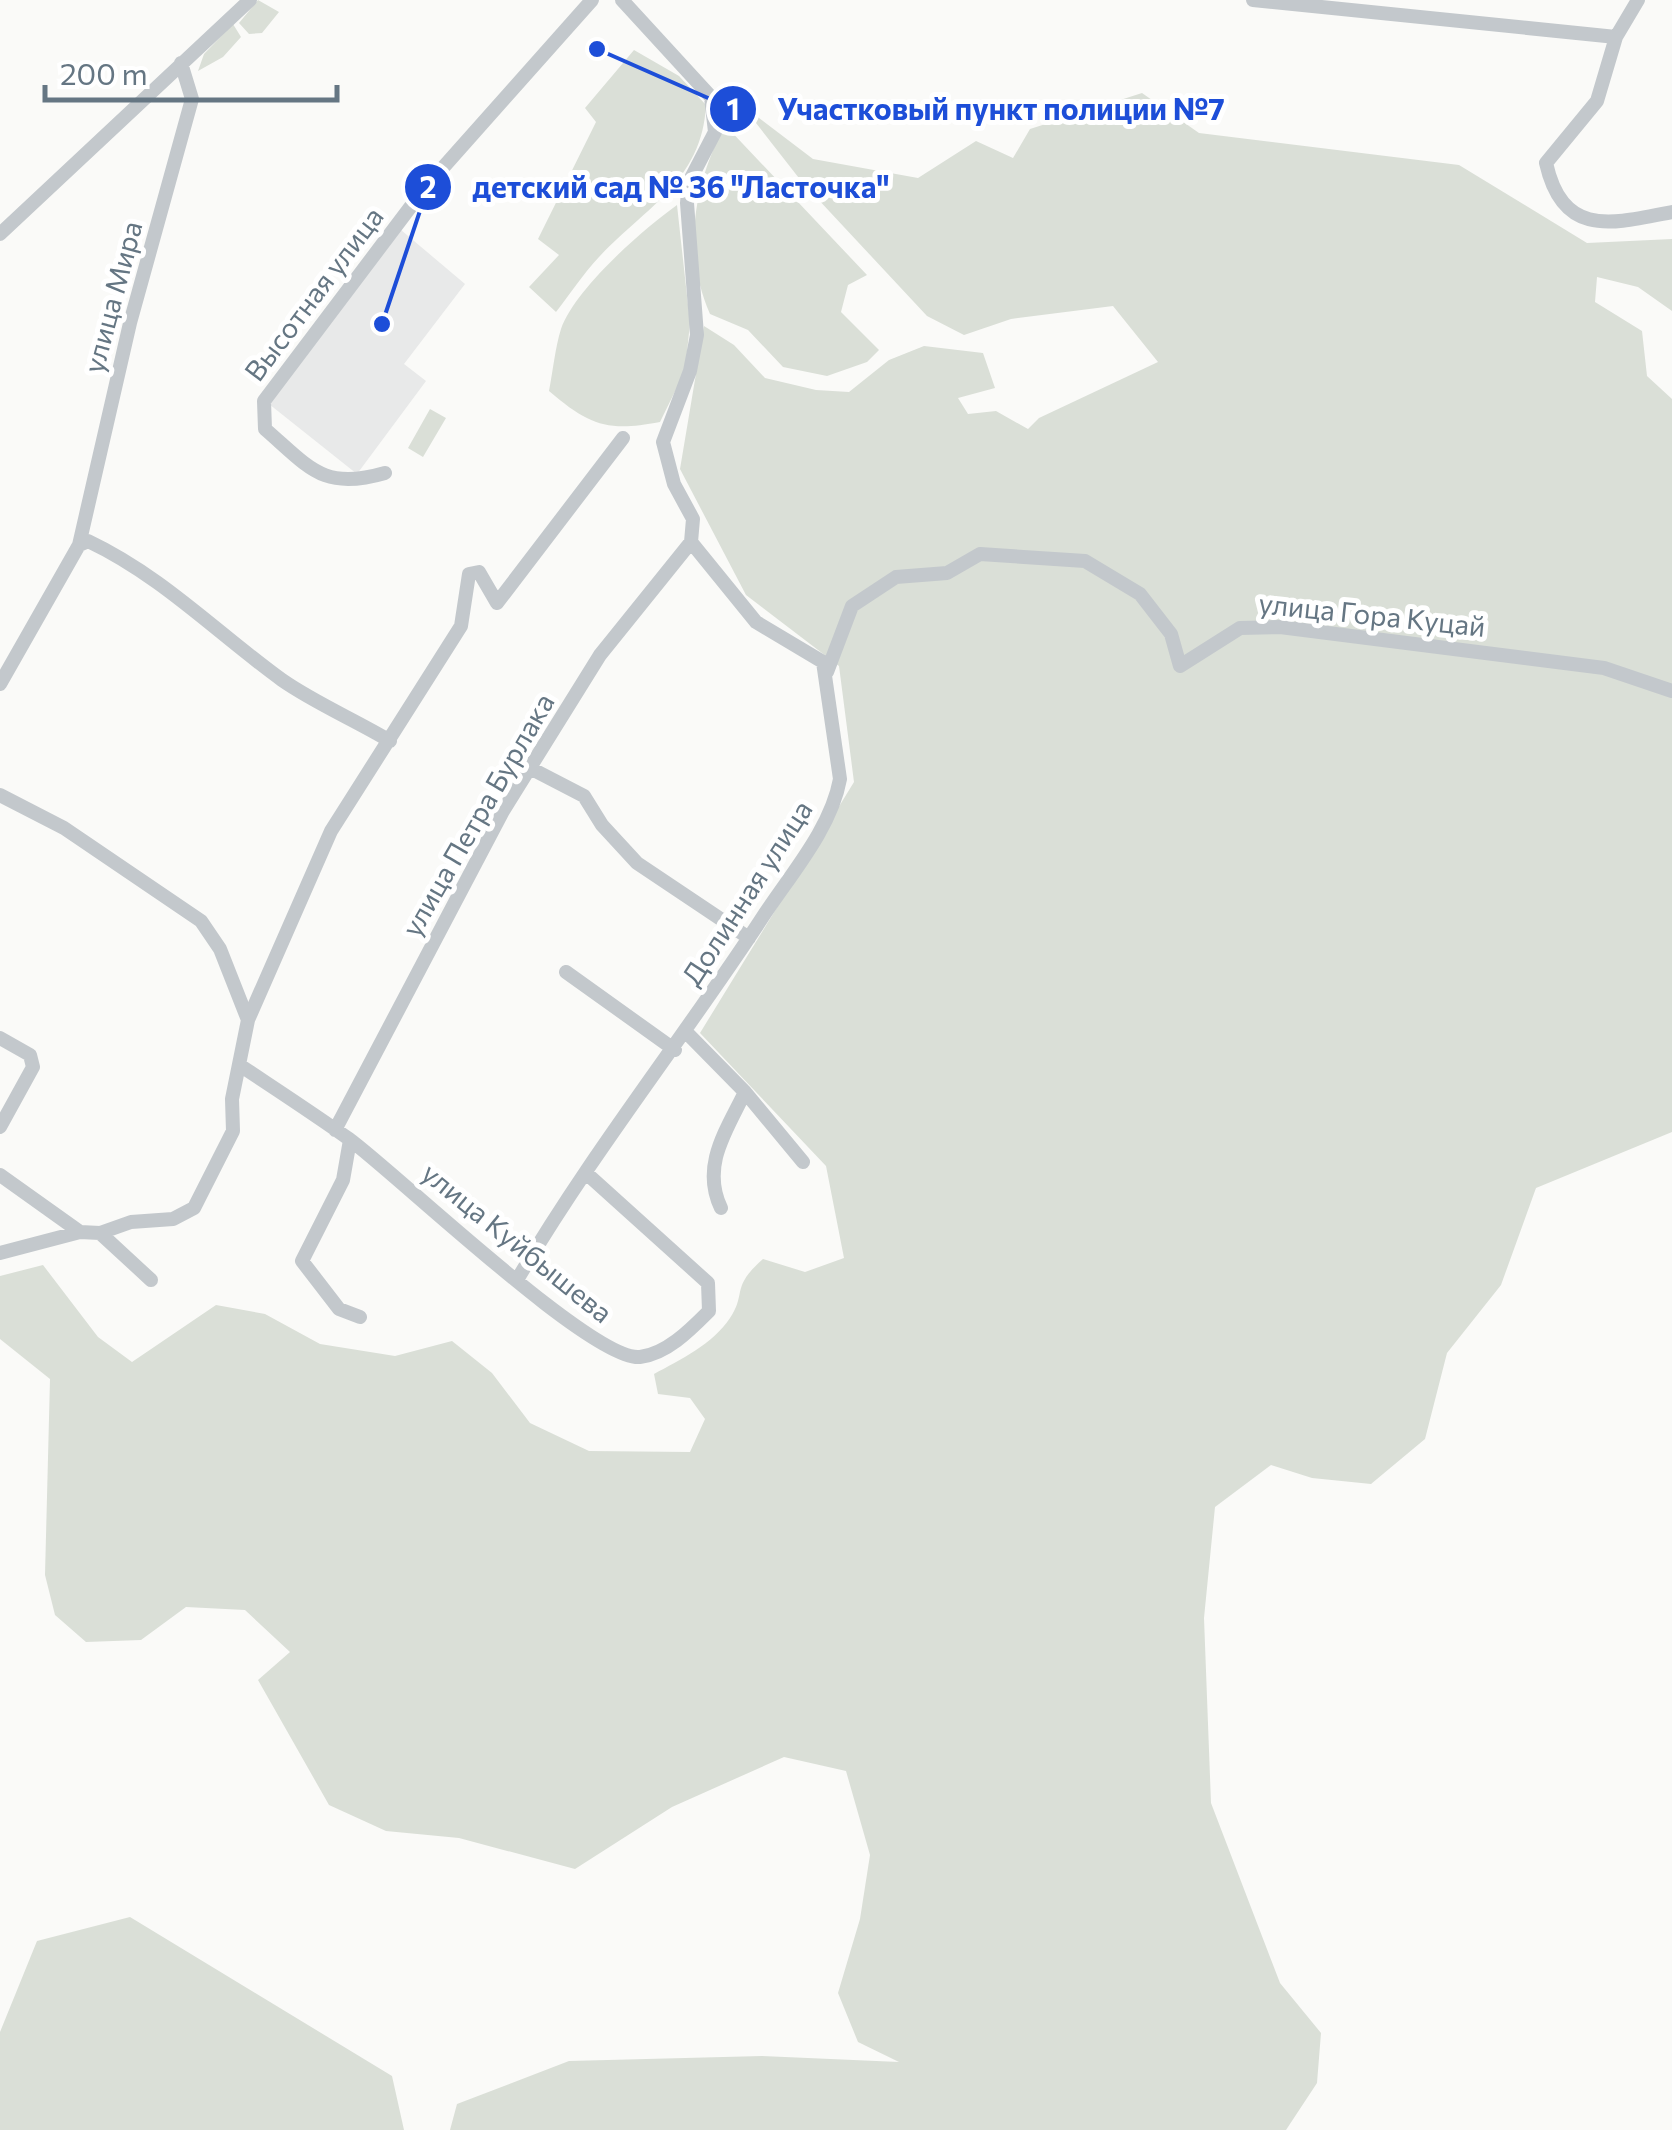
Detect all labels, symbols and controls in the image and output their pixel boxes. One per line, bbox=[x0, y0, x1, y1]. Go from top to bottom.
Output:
scale bar bbox=[45, 40, 338, 102]
text: 200 m bbox=[60, 54, 148, 91]
callout: Участковый пункт полиции №7 bbox=[708, 79, 1245, 139]
text: 1 bbox=[726, 89, 740, 126]
text: Участковый пункт полиции №7 bbox=[777, 89, 1225, 126]
callout: детский сад № 36 "Ласточка" bbox=[403, 157, 910, 217]
text: 2 bbox=[419, 167, 437, 204]
text: детский сад № 36 "Ласточка" bbox=[472, 167, 890, 204]
street label: Высотная улица bbox=[237, 200, 390, 387]
street label: улица Мира bbox=[75, 217, 149, 376]
street label: улица Гора Куцай bbox=[1257, 585, 1487, 643]
street label: улица Петра Бурлака bbox=[394, 687, 561, 942]
street label: Долинная улица bbox=[674, 794, 819, 991]
street label: улица Куйбышева bbox=[416, 1155, 620, 1329]

